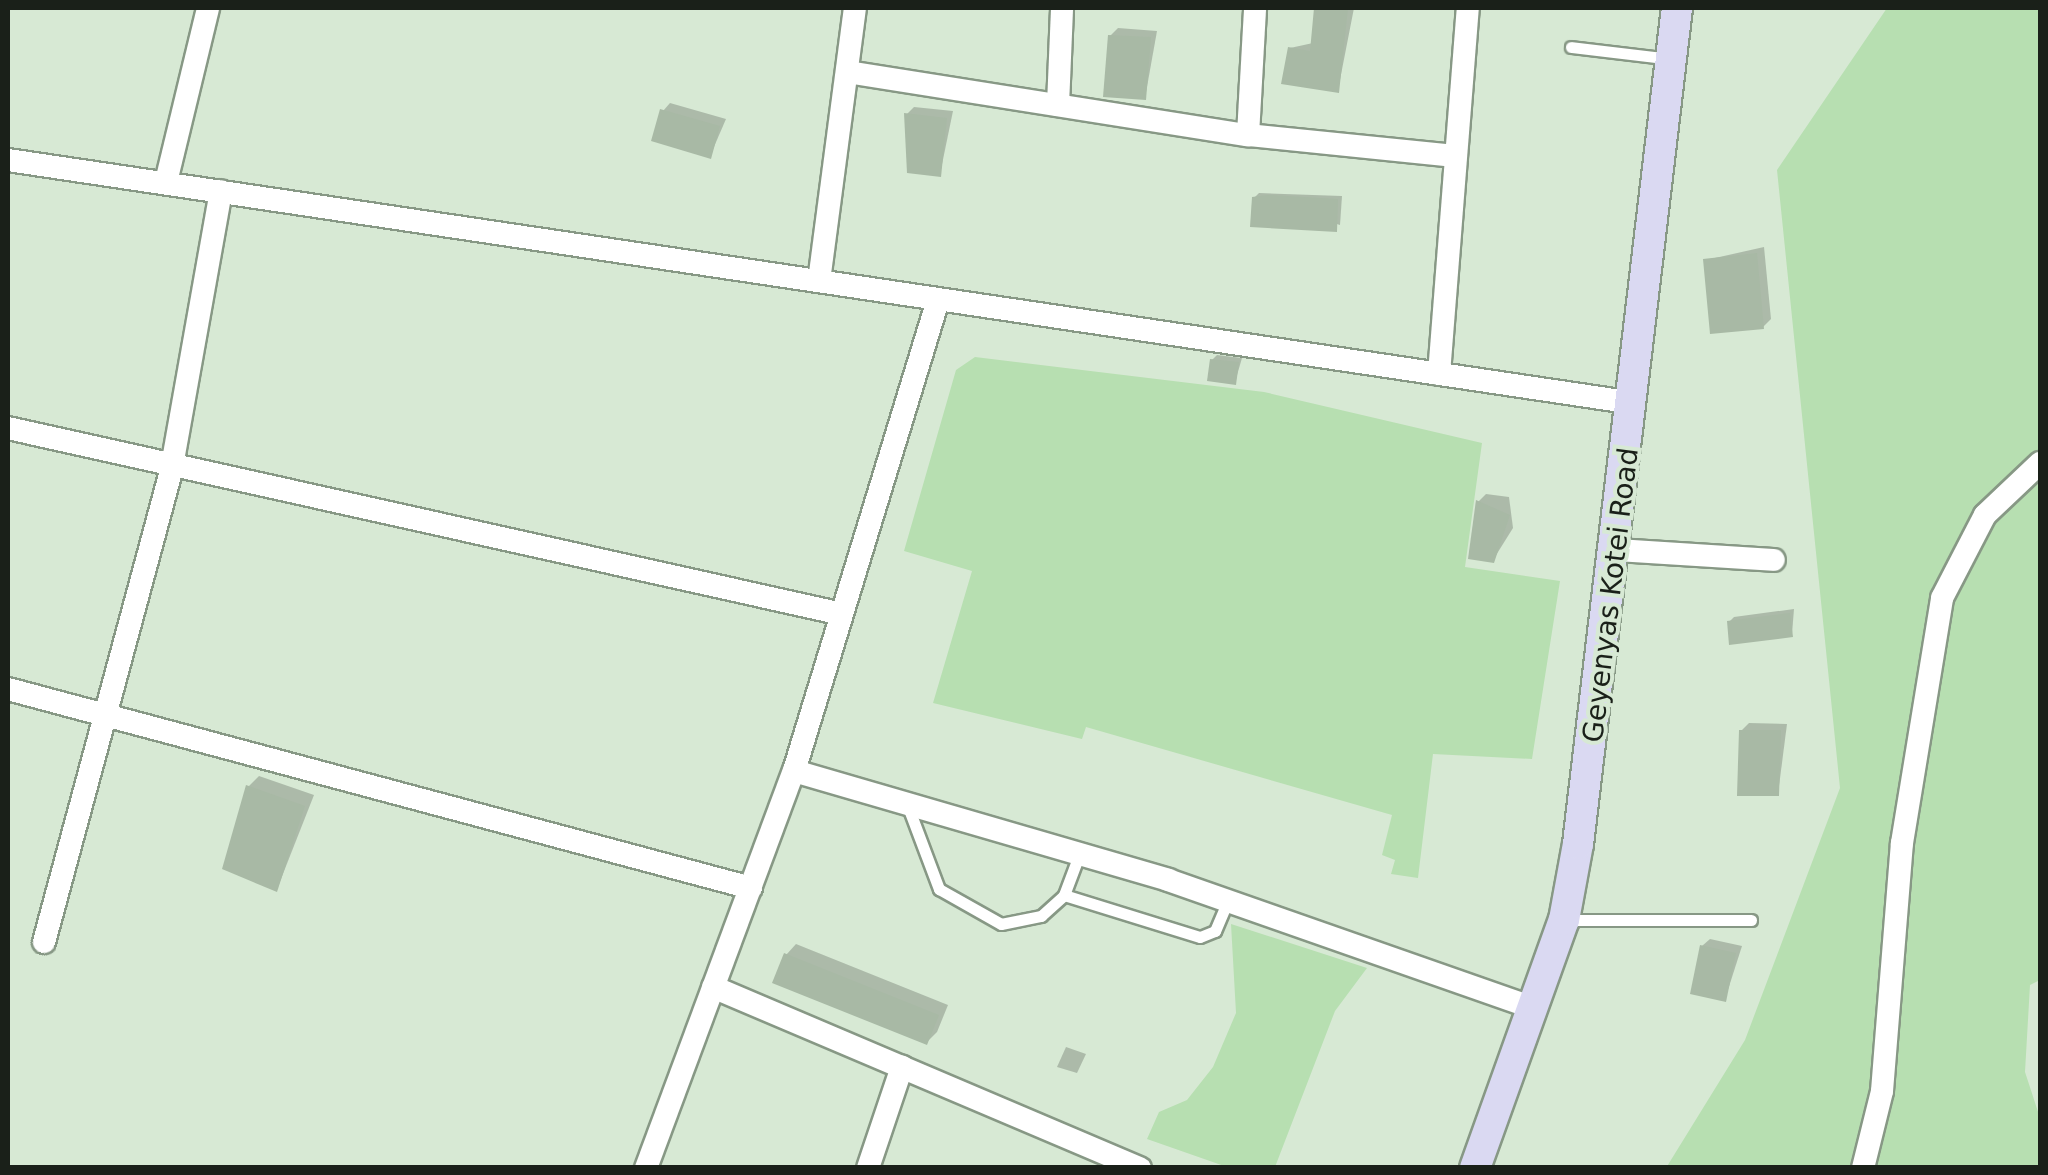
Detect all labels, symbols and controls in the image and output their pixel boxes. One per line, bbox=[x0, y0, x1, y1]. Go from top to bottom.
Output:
street label: Geyenyas Kotei Road bbox=[1576, 446, 1646, 744]

